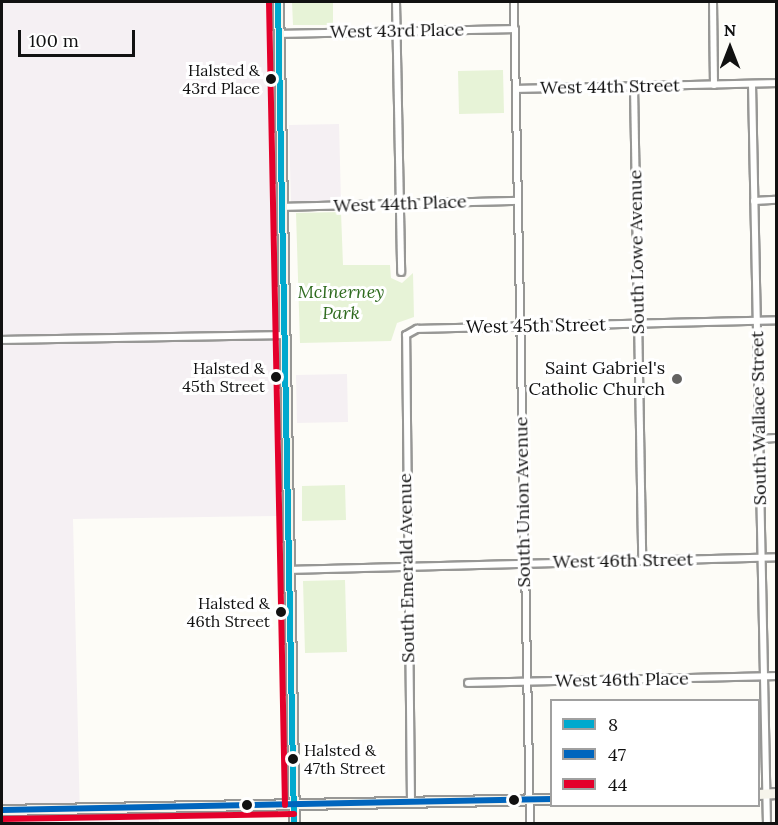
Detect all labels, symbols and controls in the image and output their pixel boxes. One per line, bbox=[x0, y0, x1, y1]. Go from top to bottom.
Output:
scale bar bbox=[21, 18, 138, 56]
north arrow bbox=[700, 18, 760, 78]
street label: West 43rd Place bbox=[330, 19, 464, 43]
text: N bbox=[724, 20, 736, 40]
text: 100 m bbox=[29, 29, 79, 52]
place label: Halsted & 43rd Place bbox=[183, 60, 260, 98]
marker: Halsted & 43rd Place bbox=[265, 73, 277, 85]
street label: West 44th Street bbox=[540, 75, 680, 99]
street label: South Lowe Avenue bbox=[625, 170, 649, 334]
street label: West 44th Place bbox=[333, 191, 467, 217]
park label: McInerney Park bbox=[298, 282, 384, 324]
street label: West 45th Street bbox=[466, 314, 606, 338]
street label: South Wallace Street bbox=[747, 331, 771, 505]
place label: Halsted & 45th Street bbox=[182, 358, 265, 396]
place label: Saint Gabriel's Catholic Church bbox=[529, 358, 665, 400]
marker: Halsted & 45th Street bbox=[270, 371, 282, 383]
marker: Saint Gabriel's Catholic Church bbox=[670, 372, 684, 386]
street label: South Union Avenue bbox=[511, 416, 535, 588]
street label: South Emerald Avenue bbox=[395, 473, 419, 663]
street label: West 46th Street bbox=[552, 549, 694, 573]
place label: Halsted & 46th Street bbox=[187, 593, 270, 631]
marker: Halsted & 46th Street bbox=[275, 606, 287, 618]
street label: West 46th Place bbox=[555, 668, 689, 692]
legend bbox=[550, 699, 760, 807]
text: 8 bbox=[608, 713, 618, 736]
place label: Halsted & 47th Street bbox=[304, 740, 385, 778]
text: 47 bbox=[608, 743, 626, 766]
marker: Halsted & 47th Street bbox=[287, 753, 299, 765]
text: 44 bbox=[608, 773, 628, 796]
unlabelled marker bbox=[508, 794, 520, 806]
unlabelled marker bbox=[241, 799, 253, 811]

